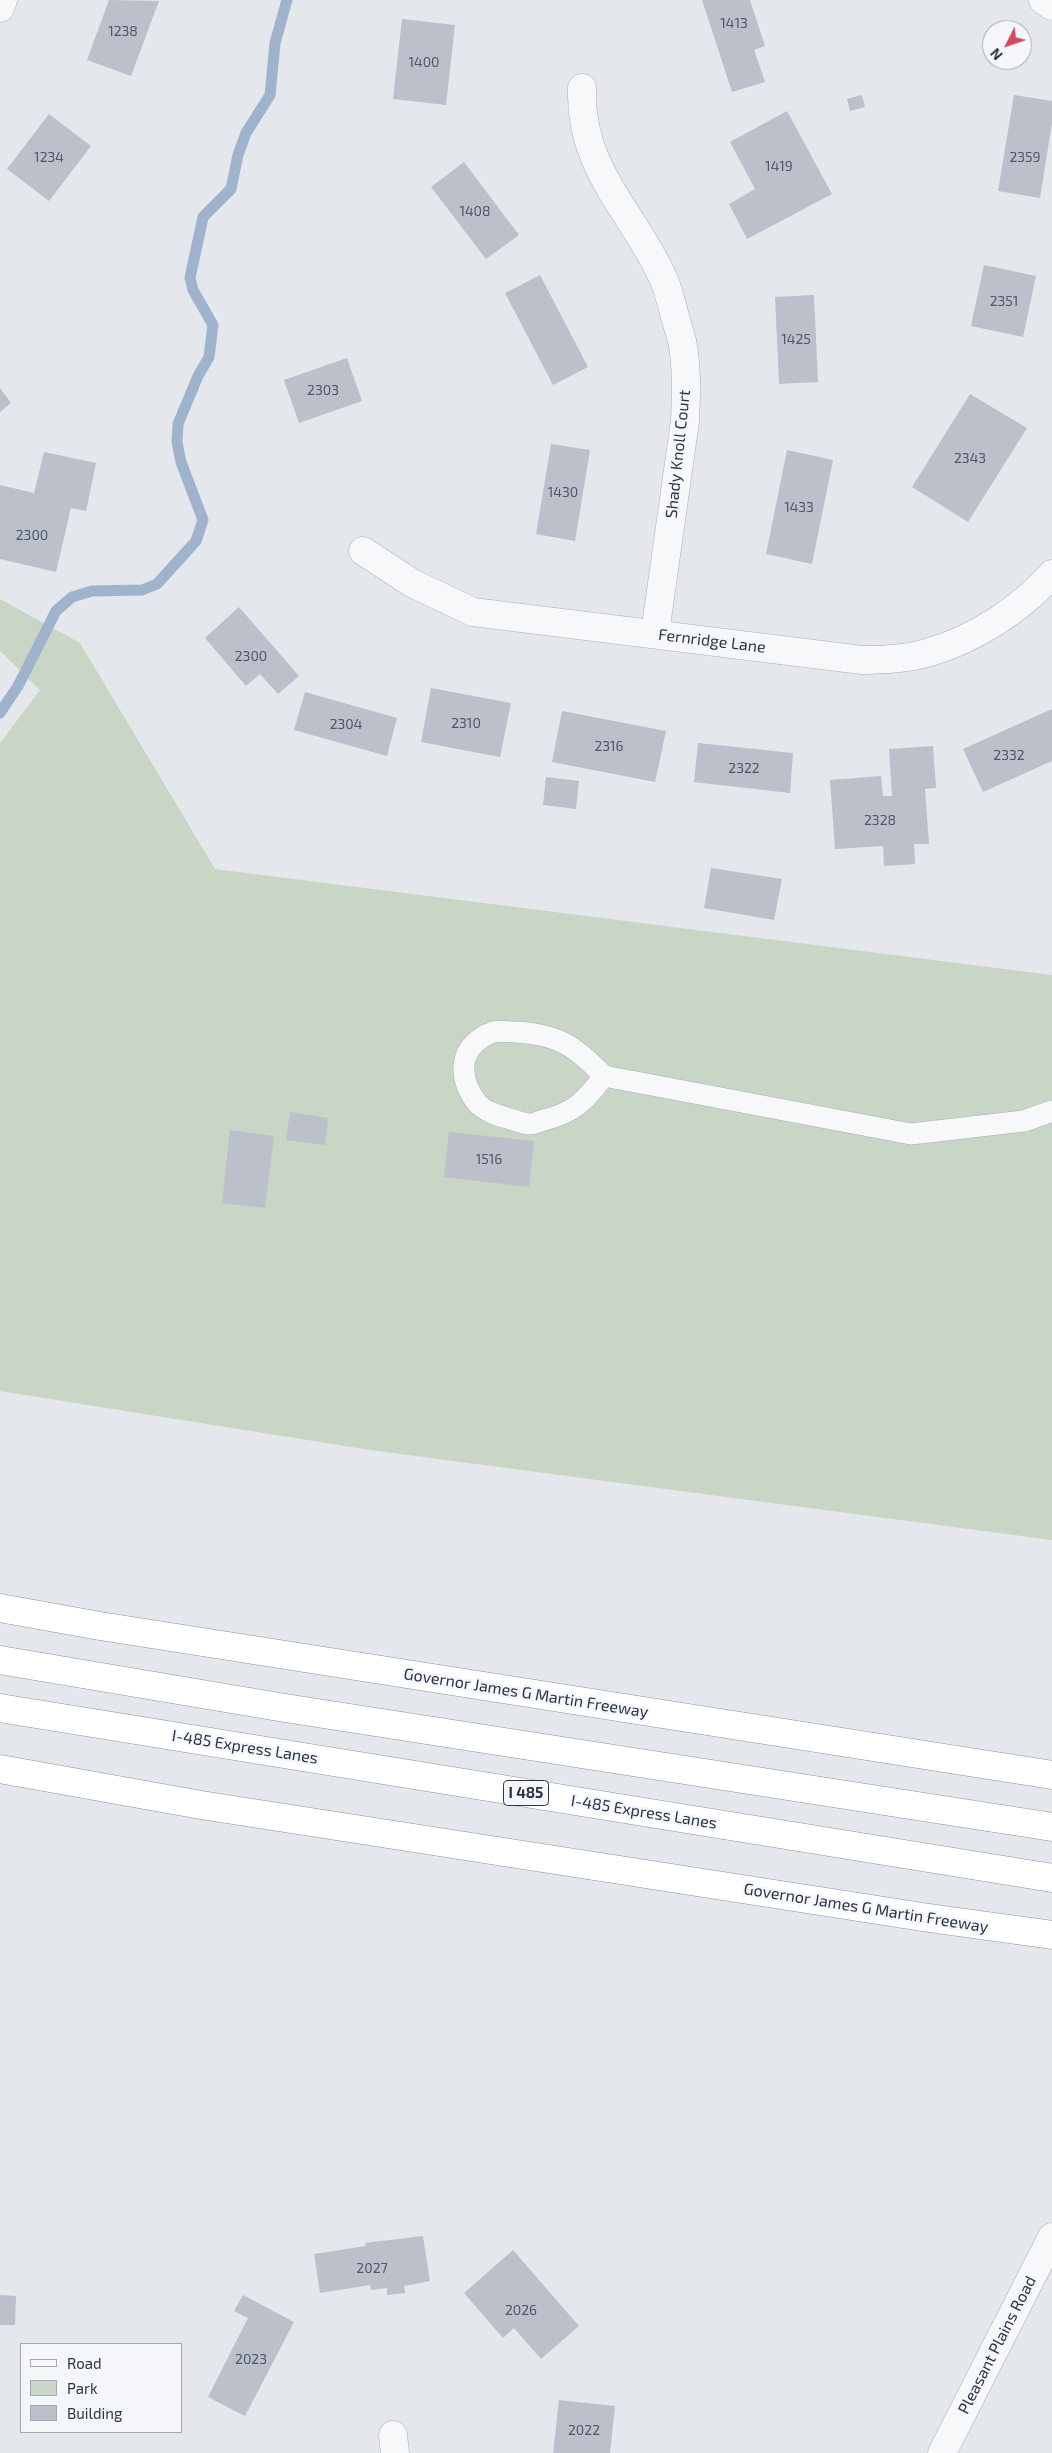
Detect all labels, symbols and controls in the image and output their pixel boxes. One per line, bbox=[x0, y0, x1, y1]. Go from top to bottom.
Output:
house number: 1413 bbox=[720, 15, 748, 31]
north arrow bbox=[982, 20, 1032, 70]
house number: 1238 bbox=[108, 23, 138, 39]
text: N bbox=[986, 45, 1006, 64]
house number: 1400 bbox=[408, 54, 440, 70]
house number: 1234 bbox=[34, 149, 64, 165]
house number: 2359 bbox=[1009, 149, 1041, 165]
house number: 1419 bbox=[765, 158, 793, 174]
house number: 1408 bbox=[459, 203, 491, 219]
house number: 2351 bbox=[990, 293, 1018, 309]
house number: 1425 bbox=[781, 331, 811, 347]
house number: 2303 bbox=[307, 382, 339, 398]
street label: Shady Knoll Court bbox=[662, 389, 694, 519]
house number: 2343 bbox=[954, 450, 986, 466]
house number: 1430 bbox=[548, 484, 578, 500]
house number: 1433 bbox=[784, 499, 814, 515]
house number: 2300 bbox=[16, 527, 48, 543]
street label: Fernridge Lane bbox=[657, 625, 767, 657]
house number: 2300 bbox=[235, 648, 267, 664]
house number: 2310 bbox=[451, 715, 481, 731]
house number: 2304 bbox=[330, 716, 362, 732]
house number: 2316 bbox=[594, 738, 624, 754]
house number: 2332 bbox=[993, 747, 1025, 763]
house number: 2322 bbox=[728, 760, 760, 776]
house number: 2328 bbox=[864, 812, 896, 828]
house number: 1516 bbox=[476, 1151, 502, 1167]
street label: Governor James G Martin Freeway bbox=[402, 1664, 650, 1722]
street label: I-485 Express Lanes bbox=[171, 1726, 319, 1768]
road number: I 485 bbox=[504, 1780, 548, 1806]
street label: I-485 Express Lanes bbox=[570, 1791, 718, 1833]
street label: Governor James G Martin Freeway bbox=[742, 1879, 990, 1937]
house number: 2027 bbox=[356, 2260, 388, 2276]
street label: Pleasant Plains Road bbox=[954, 2273, 1040, 2417]
house number: 2026 bbox=[505, 2302, 537, 2318]
legend bbox=[20, 2343, 182, 2433]
house number: 2023 bbox=[235, 2351, 267, 2367]
text: Road bbox=[67, 2354, 102, 2372]
text: Park bbox=[67, 2379, 98, 2397]
text: Building bbox=[67, 2404, 122, 2422]
house number: 2022 bbox=[568, 2422, 600, 2438]

